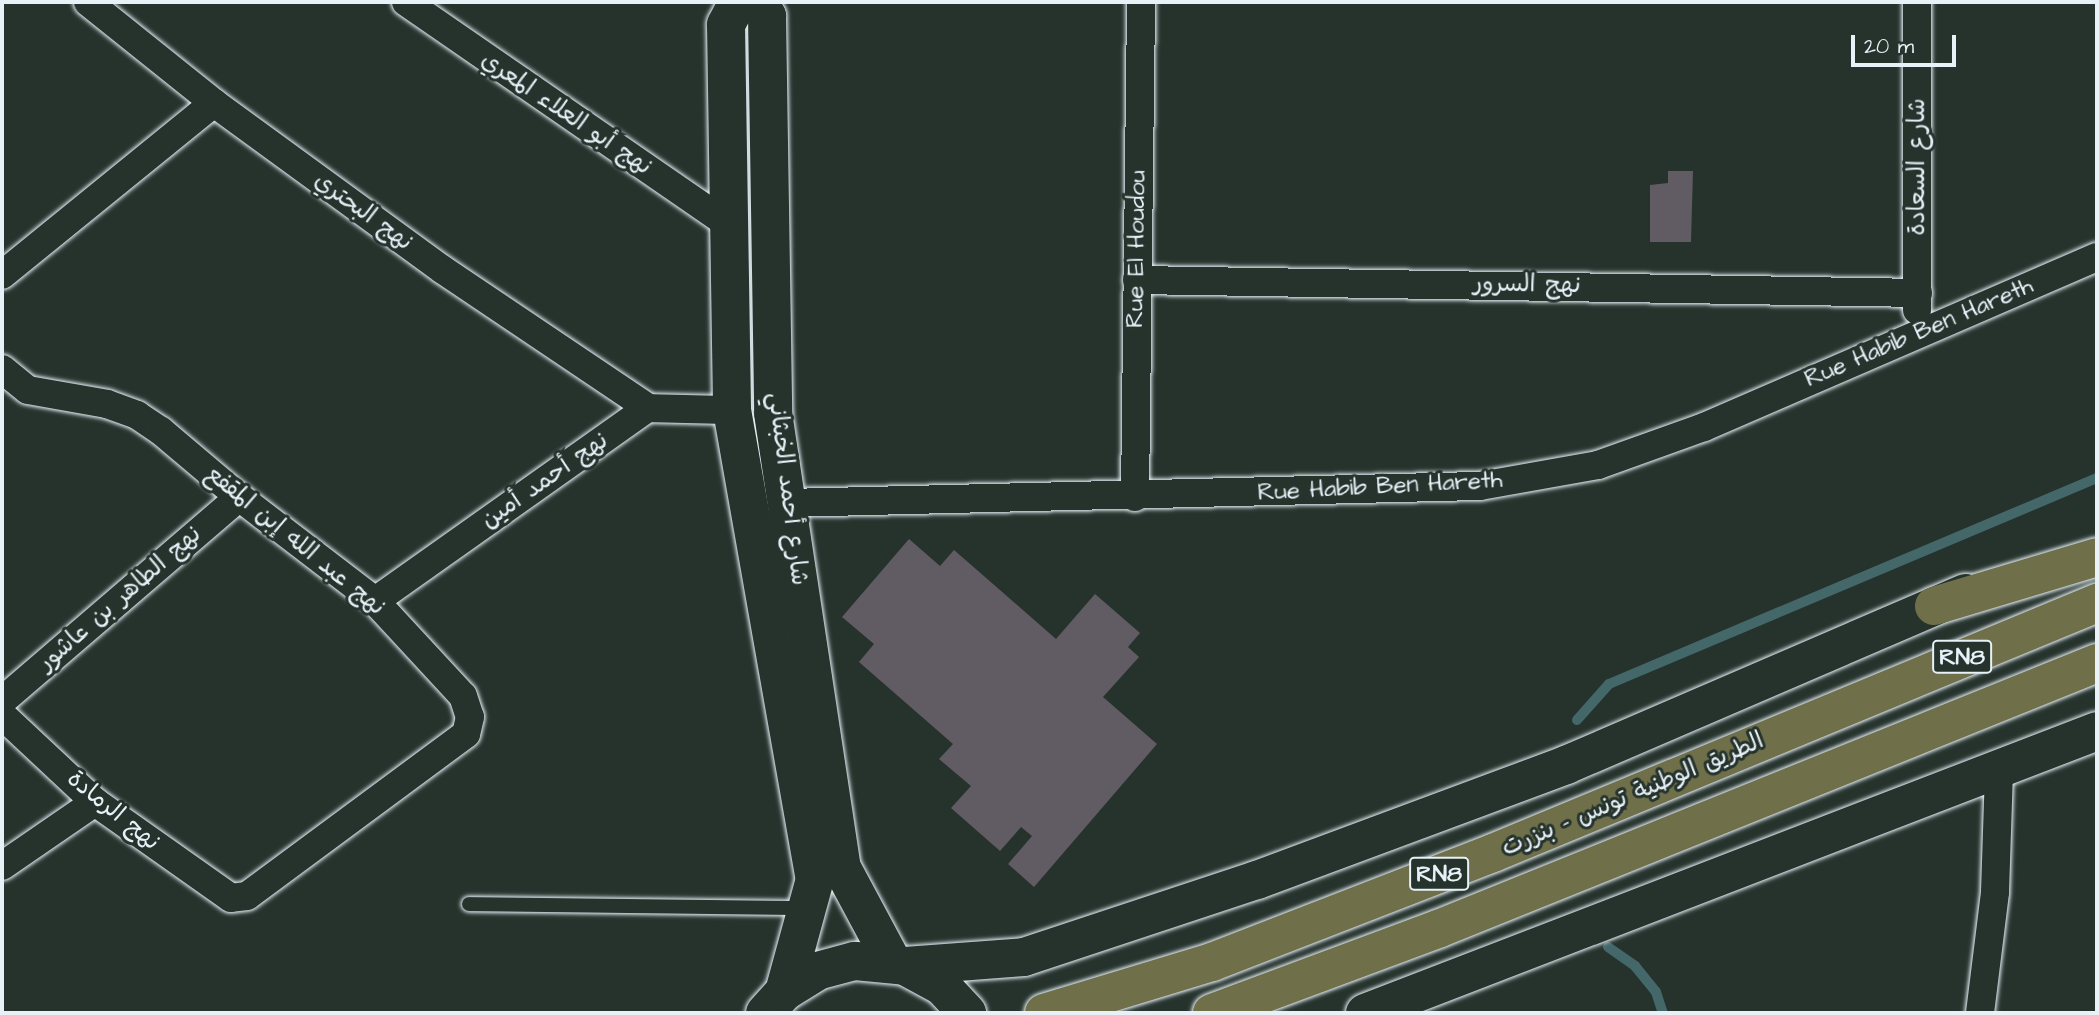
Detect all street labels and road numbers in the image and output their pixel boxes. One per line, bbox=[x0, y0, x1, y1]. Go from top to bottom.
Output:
street label: نهج أبو العلاء المعري bbox=[475, 46, 657, 182]
street label: شارع السعادة bbox=[1904, 98, 1932, 236]
street label: نهج البحتري bbox=[308, 167, 418, 257]
street label: Rue El Houdou bbox=[1121, 170, 1153, 328]
street label: نهج السرور bbox=[1473, 270, 1581, 300]
street label: Rue Habib Ben Hareth bbox=[1801, 272, 2037, 394]
street label: شارع أحمد الخبثاني bbox=[761, 391, 813, 587]
street label: نهج أحمد أمين bbox=[476, 427, 614, 535]
street label: نهج عبد الله إبن المقفع bbox=[199, 460, 391, 622]
street label: Rue Habib Ben Hareth bbox=[1257, 466, 1503, 508]
street label: نهج الطاهر بن عاشور bbox=[33, 520, 207, 678]
road number: RN8 bbox=[1930, 638, 1994, 677]
street label: الطريق الوطنية تونس - بنزرت bbox=[1498, 727, 1768, 863]
street label: نهج الرمادة bbox=[61, 765, 165, 857]
road number: RN8 bbox=[1408, 854, 1470, 894]

